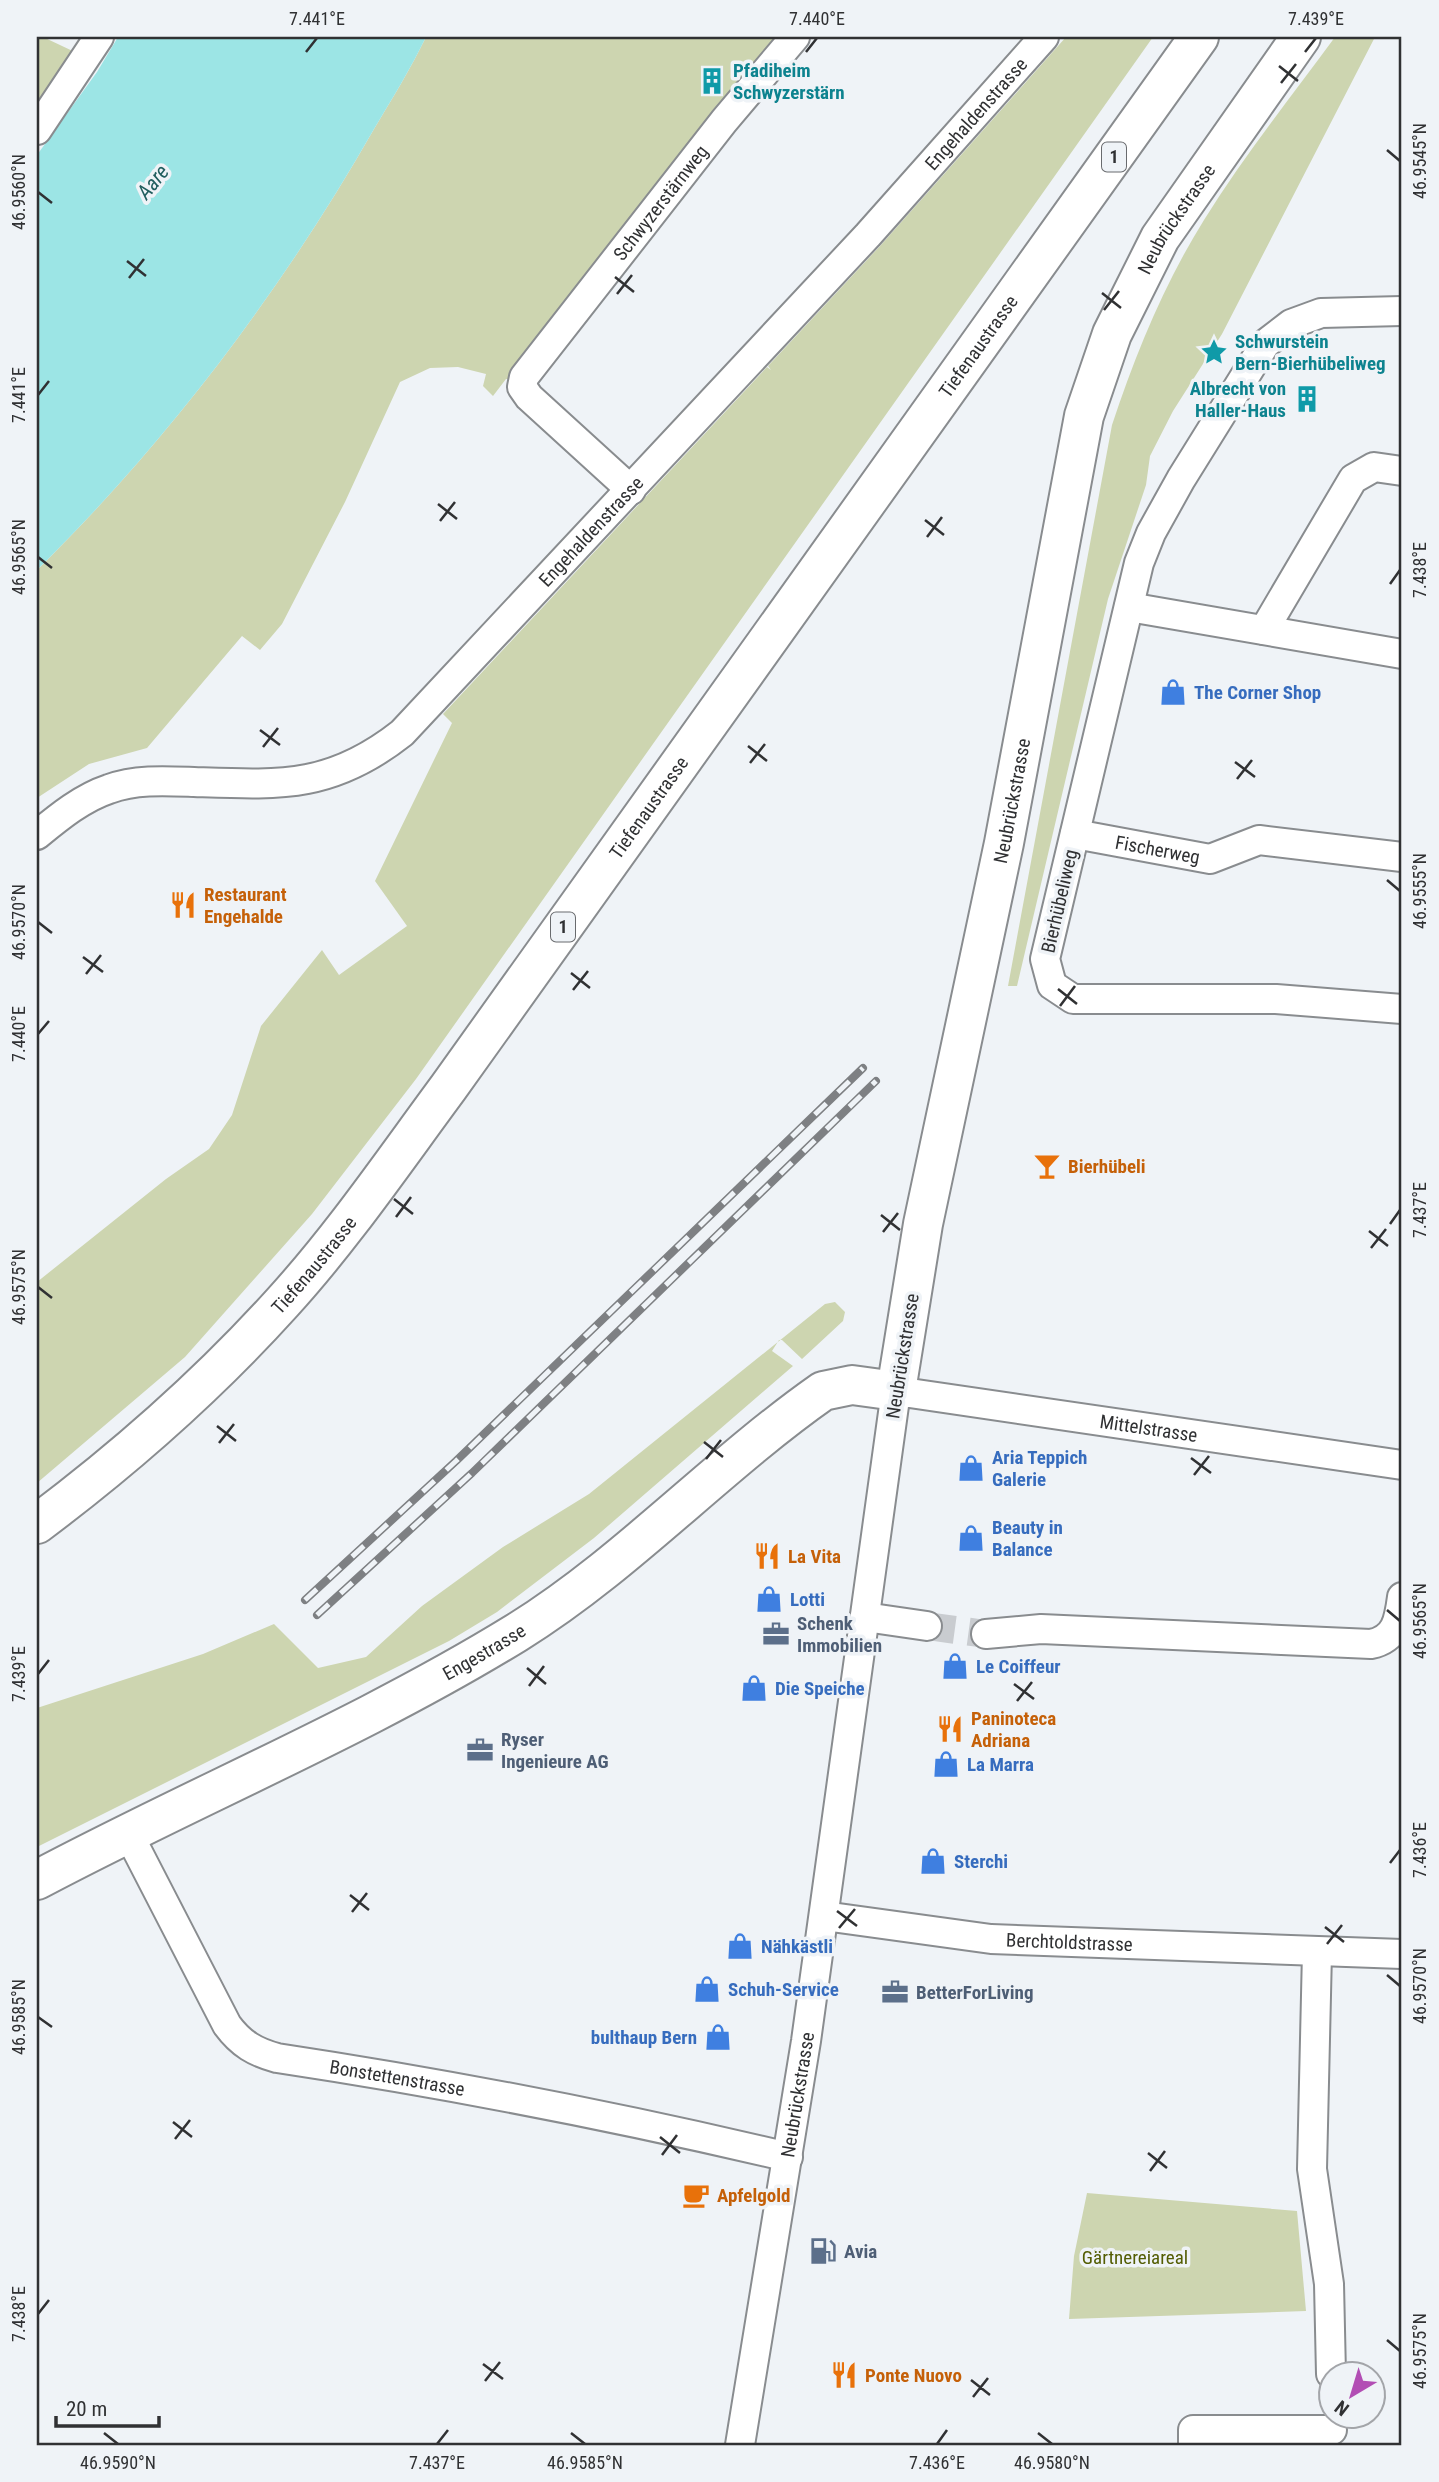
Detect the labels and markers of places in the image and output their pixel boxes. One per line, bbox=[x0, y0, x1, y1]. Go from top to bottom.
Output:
place label: Pfadiheim Schwyzerstärn bbox=[733, 59, 845, 104]
building icon: Pfadiheim Schwyzerstärn bbox=[697, 66, 727, 96]
place label: Schwurstein Bern-Bierhübeliweg bbox=[1235, 330, 1386, 375]
place icon: Schwurstein Bern-Bierhübeliweg bbox=[1199, 337, 1229, 367]
place label: Albrecht von Haller-Haus bbox=[1190, 377, 1286, 422]
building icon: Albrecht von Haller-Haus bbox=[1292, 384, 1322, 414]
shop icon: The Corner Shop bbox=[1158, 677, 1188, 707]
place label: The Corner Shop bbox=[1194, 681, 1321, 704]
place label: Restaurant Engehalde bbox=[204, 883, 287, 928]
restaurant icon: Restaurant Engehalde bbox=[168, 890, 198, 920]
bar icon: Bierhübeli bbox=[1032, 1151, 1062, 1181]
place label: Bierhübeli bbox=[1068, 1155, 1146, 1178]
place label: Aria Teppich Galerie bbox=[992, 1446, 1087, 1491]
shop icon: Aria Teppich Galerie bbox=[956, 1453, 986, 1483]
place label: Beauty in Balance bbox=[992, 1516, 1063, 1561]
shop icon: Beauty in Balance bbox=[956, 1523, 986, 1553]
restaurant icon: La Vita bbox=[752, 1541, 782, 1571]
place label: La Vita bbox=[788, 1545, 841, 1568]
shop icon: Lotti bbox=[754, 1584, 784, 1614]
place label: Lotti bbox=[790, 1588, 825, 1611]
place label: Schenk Immobilien bbox=[797, 1612, 882, 1657]
office icon: Schenk Immobilien bbox=[761, 1619, 791, 1649]
shop icon: Le Coiffeur bbox=[940, 1651, 970, 1681]
place label: Le Coiffeur bbox=[976, 1655, 1061, 1678]
shop icon: Die Speiche bbox=[739, 1673, 769, 1703]
place label: Die Speiche bbox=[775, 1677, 865, 1700]
place label: Paninoteca Adriana bbox=[971, 1707, 1056, 1752]
restaurant icon: Paninoteca Adriana bbox=[935, 1714, 965, 1744]
place label: Ryser Ingenieure AG bbox=[501, 1728, 609, 1773]
office icon: Ryser Ingenieure AG bbox=[465, 1735, 495, 1765]
shop icon: La Marra bbox=[931, 1749, 961, 1779]
place label: La Marra bbox=[967, 1753, 1034, 1776]
shop icon: Sterchi bbox=[918, 1846, 948, 1876]
place label: Sterchi bbox=[954, 1850, 1008, 1873]
shop icon: Nähkästli bbox=[725, 1931, 755, 1961]
place label: Nähkästli bbox=[761, 1935, 833, 1958]
shop icon: Schuh-Service bbox=[692, 1974, 722, 2004]
office icon: BetterForLiving bbox=[880, 1977, 910, 2007]
place label: Schuh-Service bbox=[728, 1978, 839, 2001]
place label: BetterForLiving bbox=[916, 1981, 1034, 2004]
shop icon: bulthaup Bern bbox=[703, 2022, 733, 2052]
place label: bulthaup Bern bbox=[591, 2026, 697, 2049]
cafe icon: Apfelgold bbox=[681, 2180, 711, 2210]
place label: Apfelgold bbox=[717, 2184, 790, 2207]
fuel station icon: Avia bbox=[808, 2236, 838, 2266]
place label: Avia bbox=[844, 2240, 877, 2263]
restaurant icon: Ponte Nuovo bbox=[829, 2360, 859, 2390]
place label: Ponte Nuovo bbox=[865, 2364, 962, 2387]

